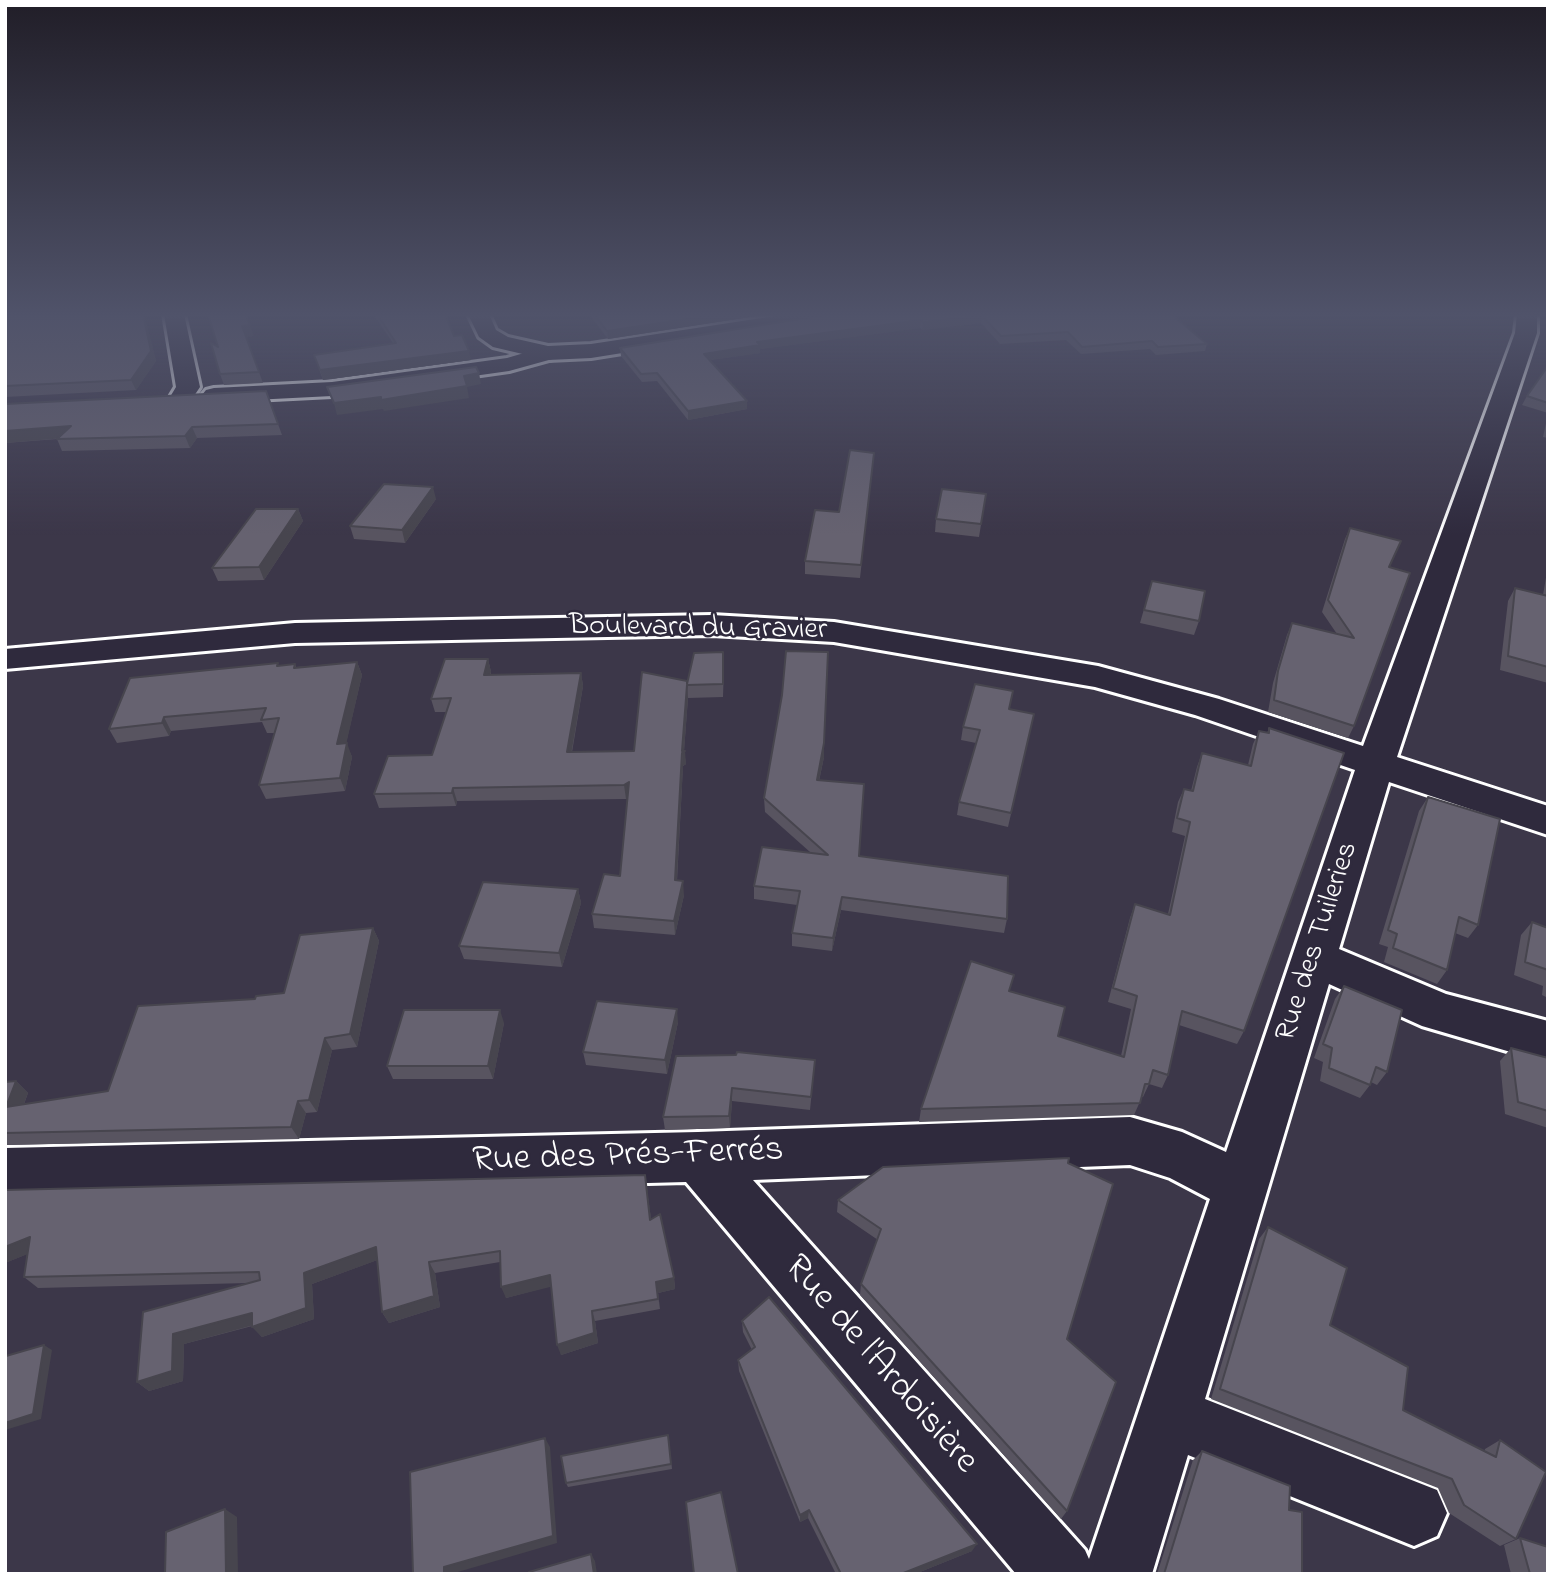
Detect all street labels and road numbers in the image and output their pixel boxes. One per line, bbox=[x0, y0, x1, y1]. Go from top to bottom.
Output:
street label: Boulevard du Gravier bbox=[569, 610, 827, 650]
street label: Rue des Tuileries bbox=[1270, 838, 1368, 1046]
street label: Rue des Prés-Ferrés bbox=[471, 1130, 785, 1186]
street label: Rue de l'Ardoisière bbox=[772, 1248, 986, 1484]

